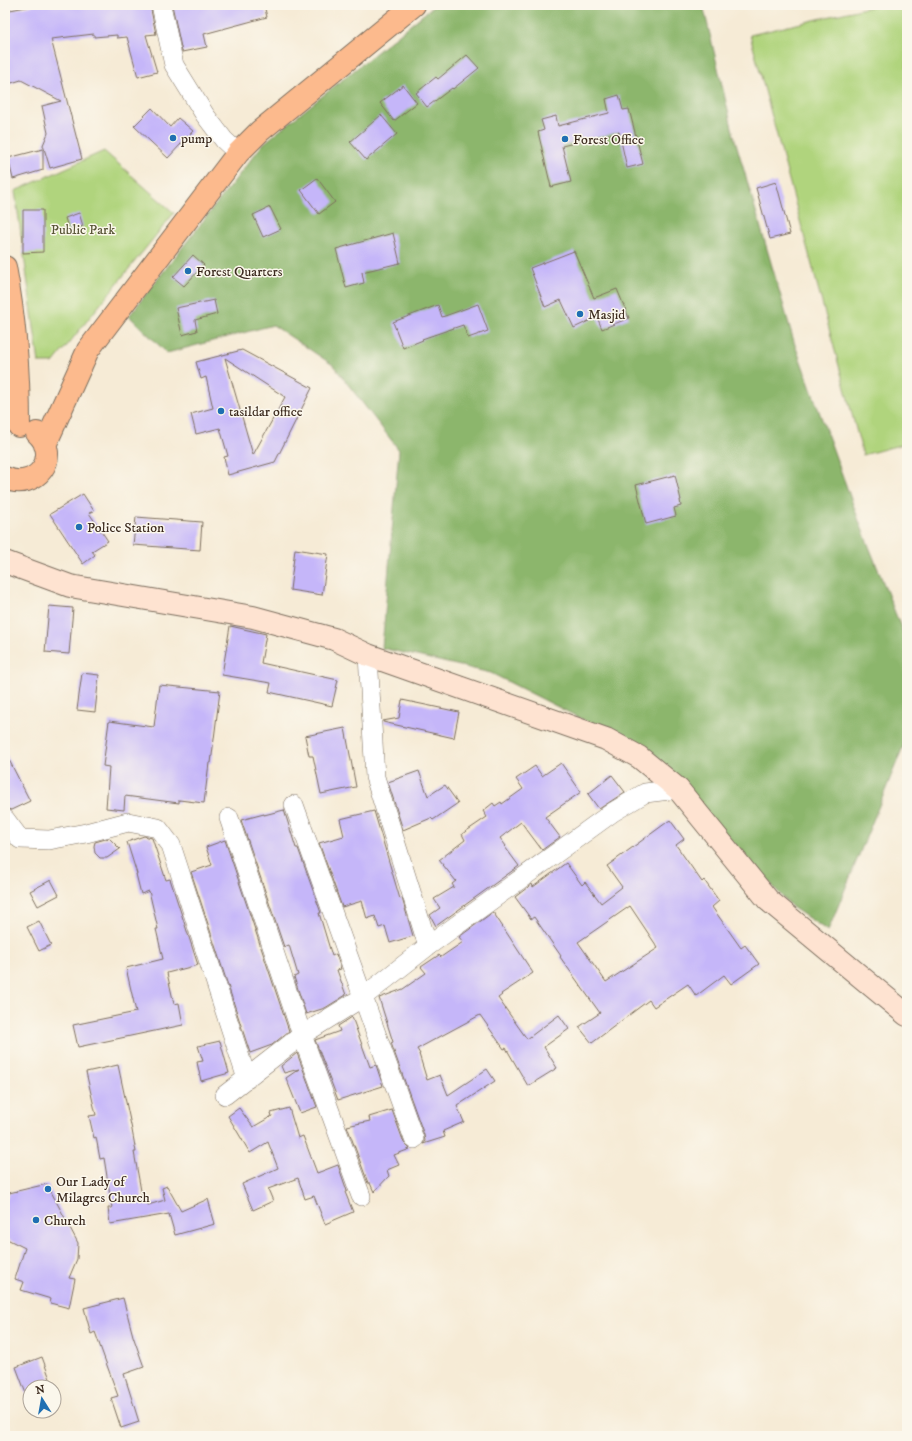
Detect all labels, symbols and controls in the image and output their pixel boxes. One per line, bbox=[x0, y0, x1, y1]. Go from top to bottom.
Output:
place label: pump bbox=[180, 130, 212, 148]
place label: Forest Office bbox=[573, 131, 644, 149]
marker: pump bbox=[168, 133, 178, 143]
marker: Forest Office bbox=[560, 134, 570, 144]
park label: Public Park bbox=[51, 221, 115, 239]
place label: Forest Quarters bbox=[196, 263, 283, 281]
marker: Forest Quarters bbox=[183, 266, 193, 276]
place label: Masjid bbox=[588, 306, 625, 324]
marker: Masjid bbox=[575, 309, 585, 319]
place label: tasildar office bbox=[229, 403, 303, 421]
marker: tasildar office bbox=[216, 406, 226, 416]
place label: Police Station bbox=[87, 519, 165, 537]
marker: Police Station bbox=[74, 522, 84, 532]
place label: Our Lady of Milagres Church bbox=[56, 1173, 151, 1207]
marker: Our Lady of Milagres Church bbox=[43, 1184, 53, 1194]
place label: Church bbox=[44, 1212, 87, 1230]
marker: Church bbox=[31, 1215, 41, 1225]
north arrow bbox=[22, 1379, 62, 1419]
text: N bbox=[35, 1382, 46, 1398]

